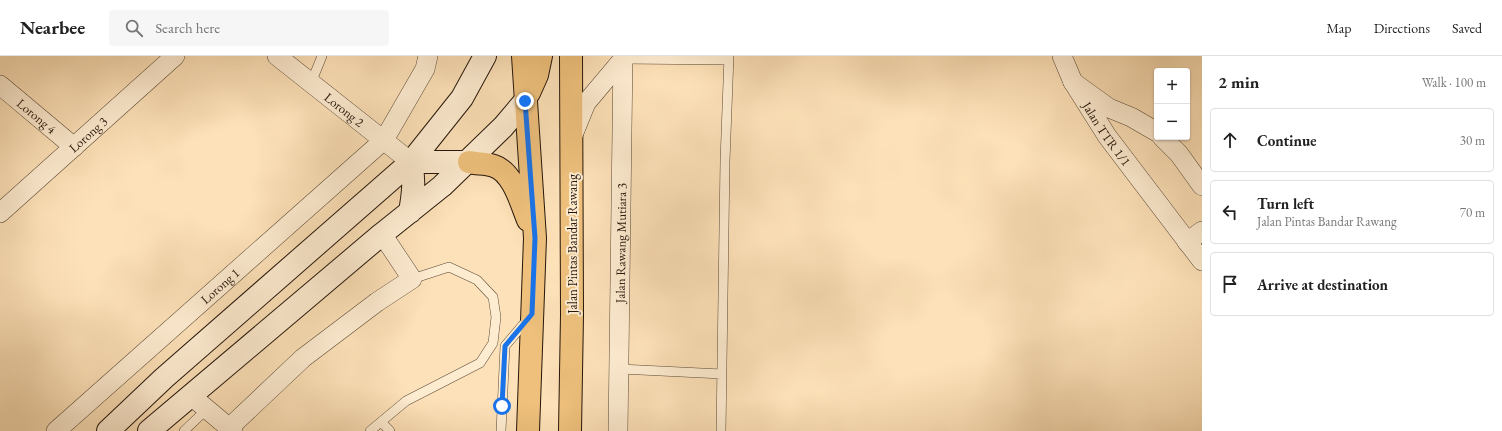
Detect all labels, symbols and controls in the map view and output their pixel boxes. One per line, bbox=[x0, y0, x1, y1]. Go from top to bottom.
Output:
search box bbox=[109, 10, 389, 46]
text: Nearbee bbox=[20, 15, 85, 40]
icon: search bbox=[123, 17, 145, 39]
text: Search here bbox=[155, 18, 220, 37]
text: Map bbox=[1326, 19, 1352, 37]
text: Directions bbox=[1374, 19, 1430, 37]
text: Saved bbox=[1452, 19, 1482, 37]
map controls bbox=[1154, 68, 1190, 140]
button: + bbox=[1154, 68, 1190, 104]
text: 2 min bbox=[1218, 71, 1259, 93]
text: Walk · 100 m bbox=[1422, 74, 1486, 91]
street label: Lorong 2 bbox=[321, 89, 368, 131]
route end bbox=[516, 92, 534, 110]
street label: Lorong 4 bbox=[13, 95, 60, 138]
street label: Jalan TTR 1/1 bbox=[1078, 98, 1135, 169]
button: − bbox=[1154, 104, 1190, 140]
street label: Lorong 3 bbox=[65, 113, 111, 156]
icon: ahead bbox=[1219, 129, 1241, 151]
text: Continue bbox=[1257, 131, 1317, 150]
text: 30 m bbox=[1460, 132, 1485, 149]
street label: Jalan Pintas Bandar Rawang bbox=[564, 174, 581, 315]
street label: Jalan Rawang Mutiara 3 bbox=[612, 183, 630, 304]
text: Turn left bbox=[1257, 194, 1314, 213]
icon: left bbox=[1219, 201, 1241, 223]
text: 70 m bbox=[1460, 204, 1485, 221]
text: Jalan Pintas Bandar Rawang bbox=[1257, 213, 1397, 230]
street label: Lorong 1 bbox=[197, 264, 243, 308]
icon: arrive bbox=[1219, 273, 1241, 295]
text: Arrive at destination bbox=[1257, 275, 1388, 294]
route start bbox=[493, 397, 511, 415]

